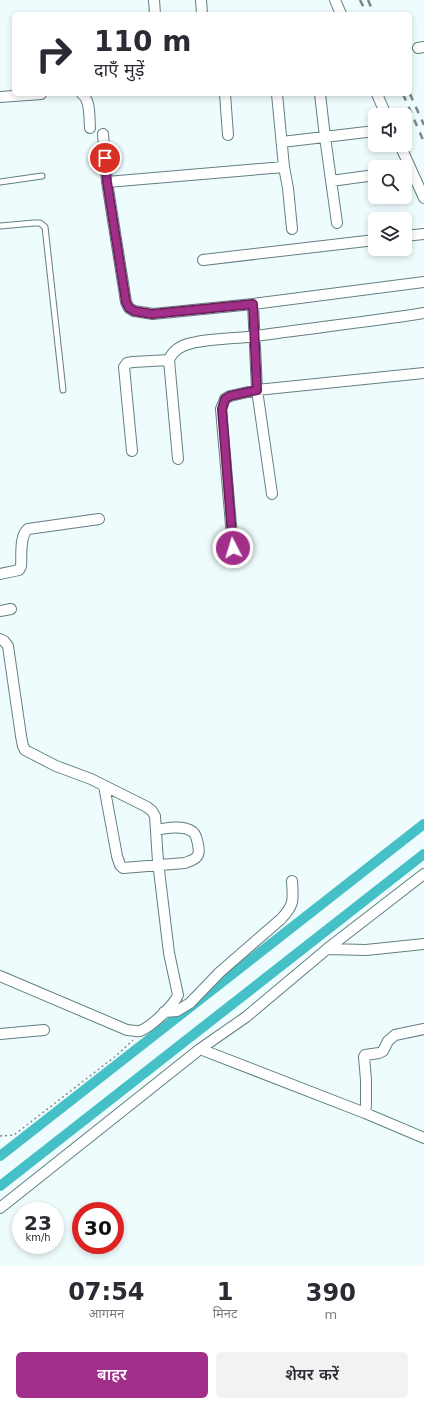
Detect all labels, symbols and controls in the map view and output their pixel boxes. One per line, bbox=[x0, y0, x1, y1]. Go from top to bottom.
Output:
text: 110 m bbox=[94, 25, 191, 58]
icon: right bbox=[28, 28, 80, 80]
text: दाएँ मुड़ें bbox=[94, 59, 144, 80]
map controls bbox=[368, 108, 412, 256]
button: sound bbox=[368, 108, 412, 152]
pin bbox=[88, 141, 122, 175]
icon: arrive bbox=[94, 147, 116, 169]
button: search bbox=[368, 160, 412, 204]
button: layers bbox=[368, 212, 412, 256]
position arrow bbox=[212, 527, 254, 569]
speed limit sign: 30 bbox=[72, 1202, 124, 1254]
text: 23 bbox=[24, 1211, 52, 1235]
text: km/h bbox=[25, 1232, 51, 1243]
text: 07:54 bbox=[68, 1278, 145, 1306]
text: 1 bbox=[217, 1278, 234, 1306]
text: 390 bbox=[306, 1279, 356, 1307]
text: आगमन bbox=[89, 1306, 124, 1321]
text: मिनट bbox=[213, 1306, 238, 1321]
text: m bbox=[324, 1307, 337, 1322]
button: बाहर bbox=[16, 1352, 208, 1398]
button: शेयर करें bbox=[216, 1352, 408, 1398]

